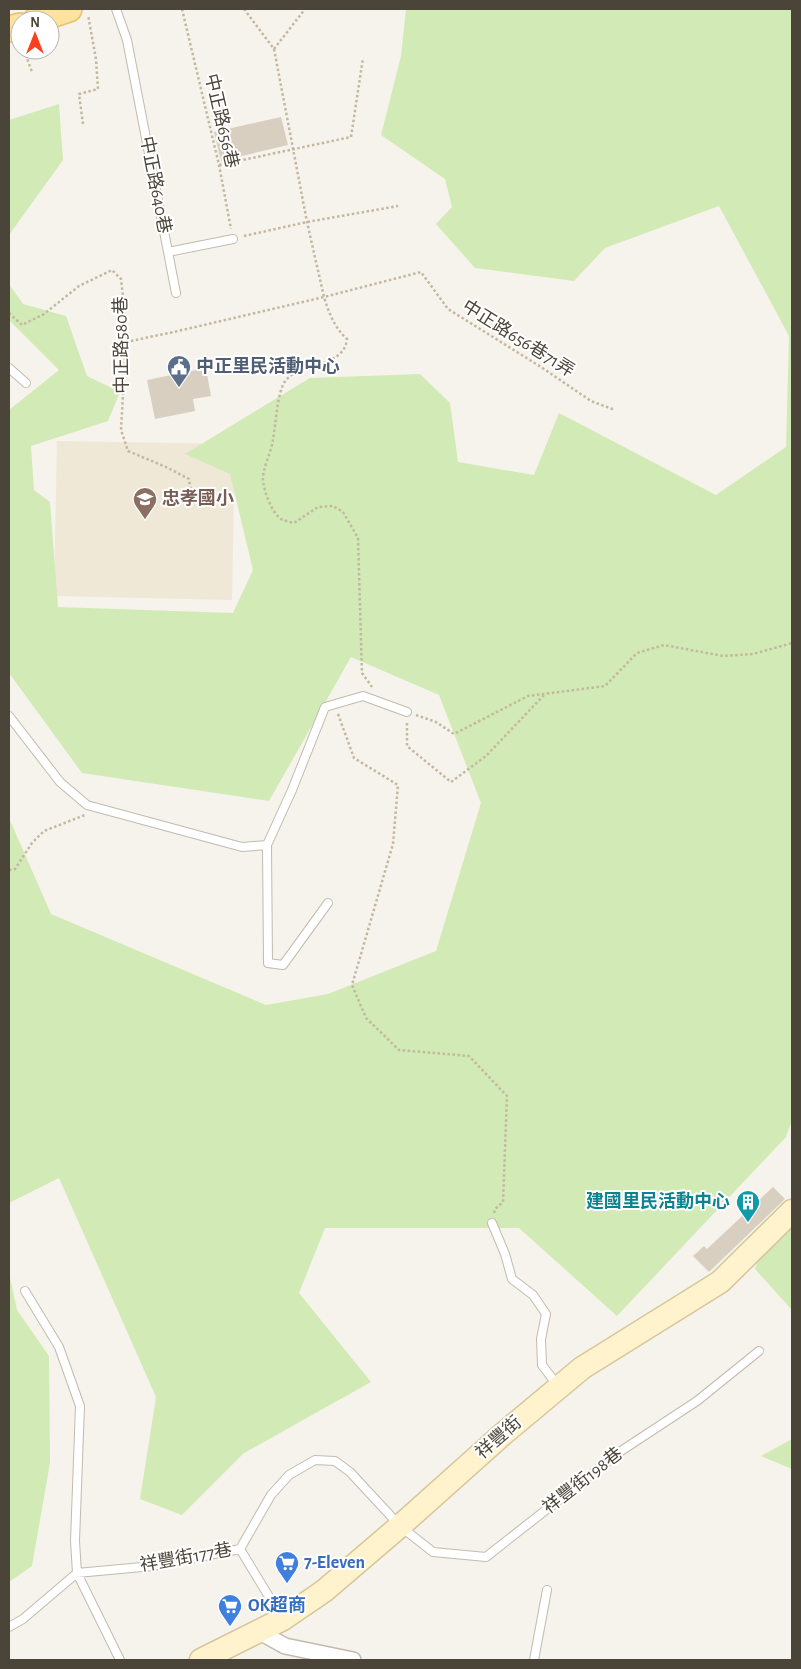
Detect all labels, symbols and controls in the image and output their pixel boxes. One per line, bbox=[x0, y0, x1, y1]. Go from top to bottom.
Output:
north arrow bbox=[10, 10, 60, 60]
text: N bbox=[30, 16, 40, 30]
street label: 中正路656巷 bbox=[201, 72, 243, 170]
street label: 中正路640巷 bbox=[137, 134, 175, 235]
street label: 中正路580巷 bbox=[110, 296, 132, 394]
street label: 中正路656巷71弄 bbox=[459, 296, 578, 381]
public building icon: 中正里民活動中心 bbox=[166, 354, 192, 388]
place label: 中正里民活動中心 bbox=[196, 356, 340, 376]
school or university icon: 忠孝國小 bbox=[132, 486, 158, 520]
place label: 忠孝國小 bbox=[162, 489, 234, 508]
building icon: 建國里民活動中心 bbox=[735, 1189, 761, 1223]
place label: 建國里民活動中心 bbox=[586, 1191, 730, 1211]
street label: 祥豐街 bbox=[471, 1412, 525, 1463]
street label: 祥豐街198巷 bbox=[539, 1443, 626, 1517]
street label: 祥豐街177巷 bbox=[138, 1539, 233, 1575]
supermarket icon: 7-Eleven bbox=[274, 1550, 300, 1584]
place label: 7-Eleven bbox=[304, 1554, 365, 1572]
supermarket icon: OK超商 bbox=[217, 1593, 243, 1627]
place label: OK超商 bbox=[248, 1595, 306, 1615]

